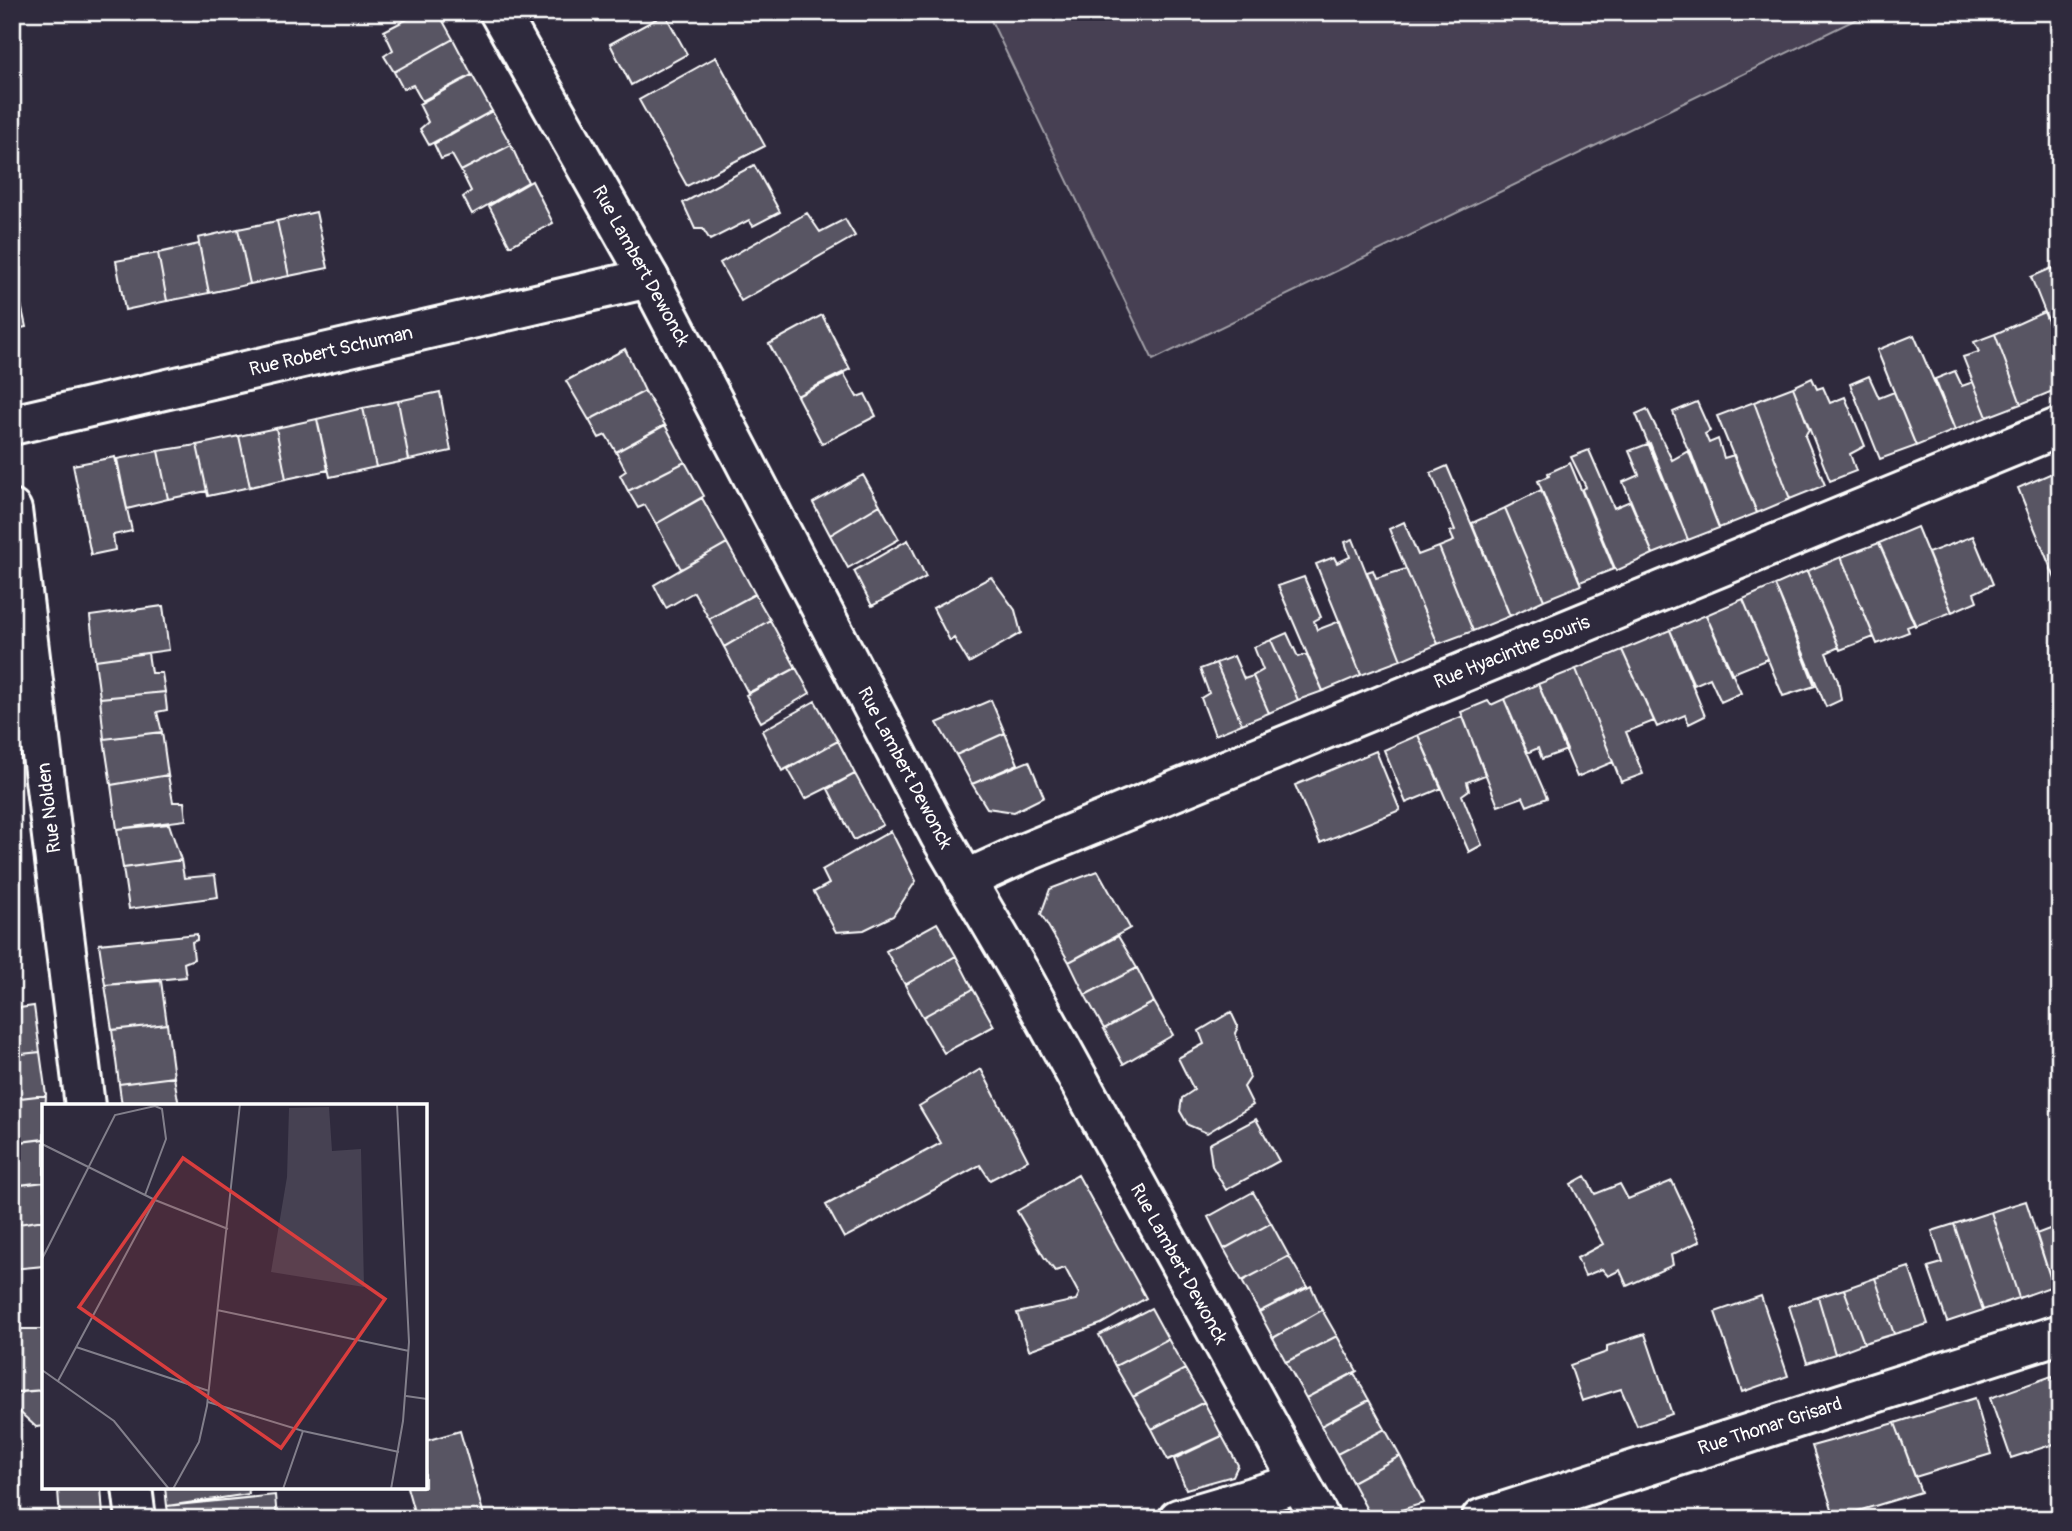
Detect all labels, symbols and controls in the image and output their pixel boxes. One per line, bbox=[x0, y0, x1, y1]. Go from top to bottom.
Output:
street label: Rue Lambert Dewonck bbox=[587, 181, 695, 351]
street label: Rue Robert Schuman bbox=[247, 321, 415, 381]
street label: Rue Hyacinthe Souris bbox=[1431, 610, 1594, 694]
street label: Rue Lambert Dewonck bbox=[852, 683, 958, 853]
street label: Rue Nolden bbox=[32, 761, 66, 855]
inset map bbox=[42, 1104, 427, 1489]
street label: Rue Lambert Dewonck bbox=[1125, 1179, 1233, 1349]
street label: Rue Thonar Grisard bbox=[1695, 1391, 1845, 1461]

